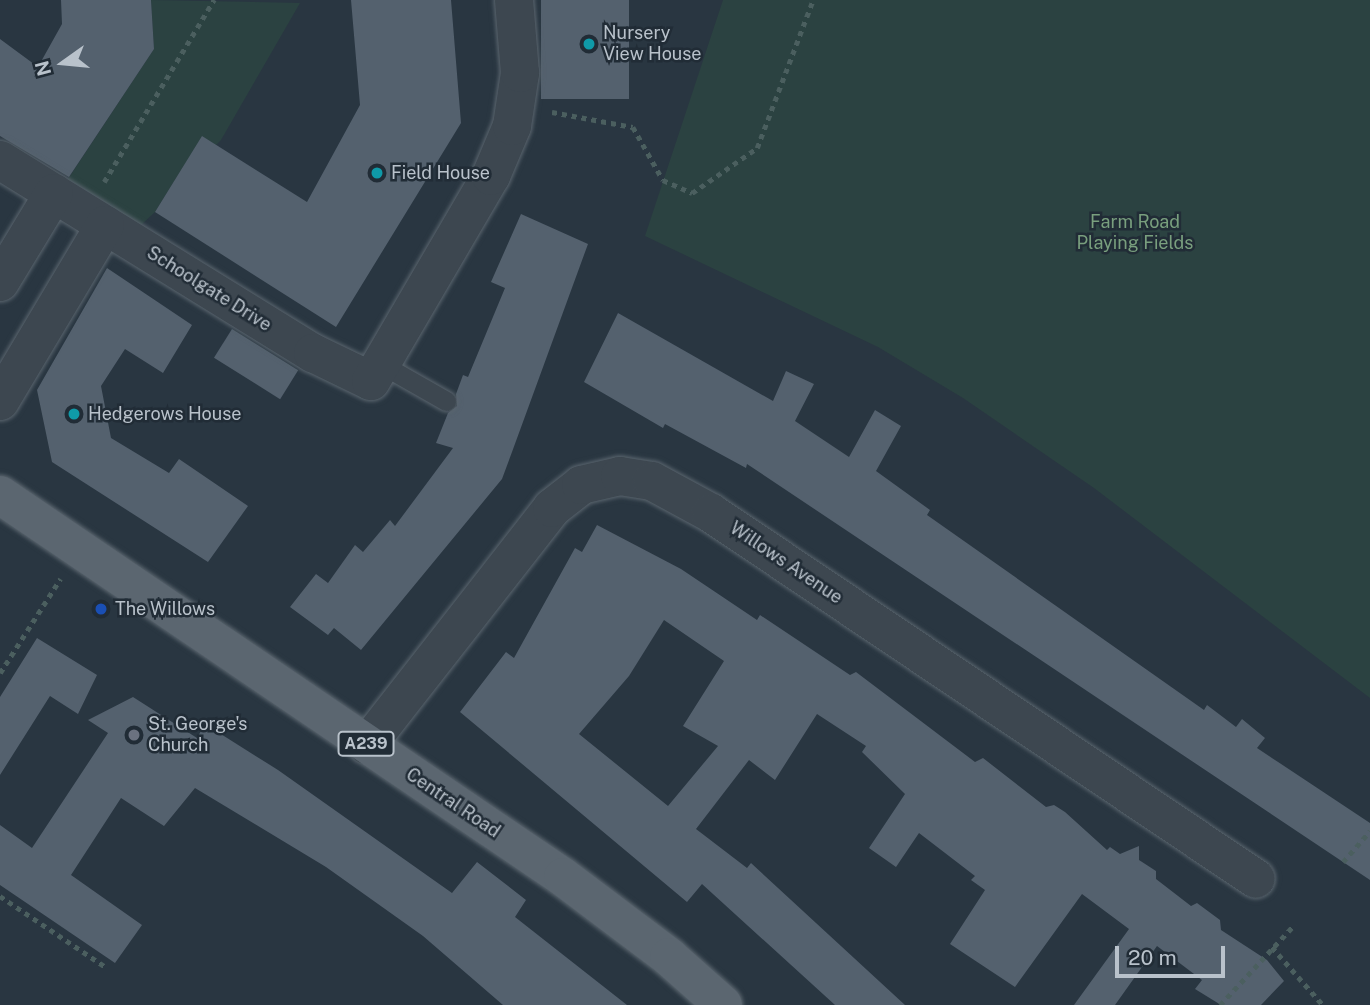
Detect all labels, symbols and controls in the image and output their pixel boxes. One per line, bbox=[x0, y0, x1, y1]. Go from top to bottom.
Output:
place label: Nursery View House bbox=[603, 23, 702, 66]
north arrow bbox=[28, 28, 98, 98]
marker: Nursery View House bbox=[581, 36, 597, 52]
text: N bbox=[30, 58, 55, 78]
place label: Field House bbox=[391, 162, 490, 184]
marker: Field House bbox=[369, 165, 385, 181]
park label: Farm Road Playing Fields bbox=[1077, 212, 1193, 255]
street label: Schoolgate Drive bbox=[143, 242, 275, 336]
place label: Hedgerows House bbox=[88, 403, 242, 425]
marker: Hedgerows House bbox=[66, 406, 82, 422]
street label: Willows Avenue bbox=[726, 517, 846, 609]
place label: The Willows bbox=[115, 598, 216, 620]
marker: The Willows bbox=[93, 601, 109, 617]
place label: St. George's Church bbox=[148, 714, 248, 756]
marker: St. George's Church bbox=[126, 727, 142, 743]
road number: A239 bbox=[336, 732, 396, 757]
street label: Central Road bbox=[402, 764, 504, 842]
scale bar bbox=[1118, 932, 1228, 976]
text: 20 m bbox=[1128, 945, 1177, 970]

